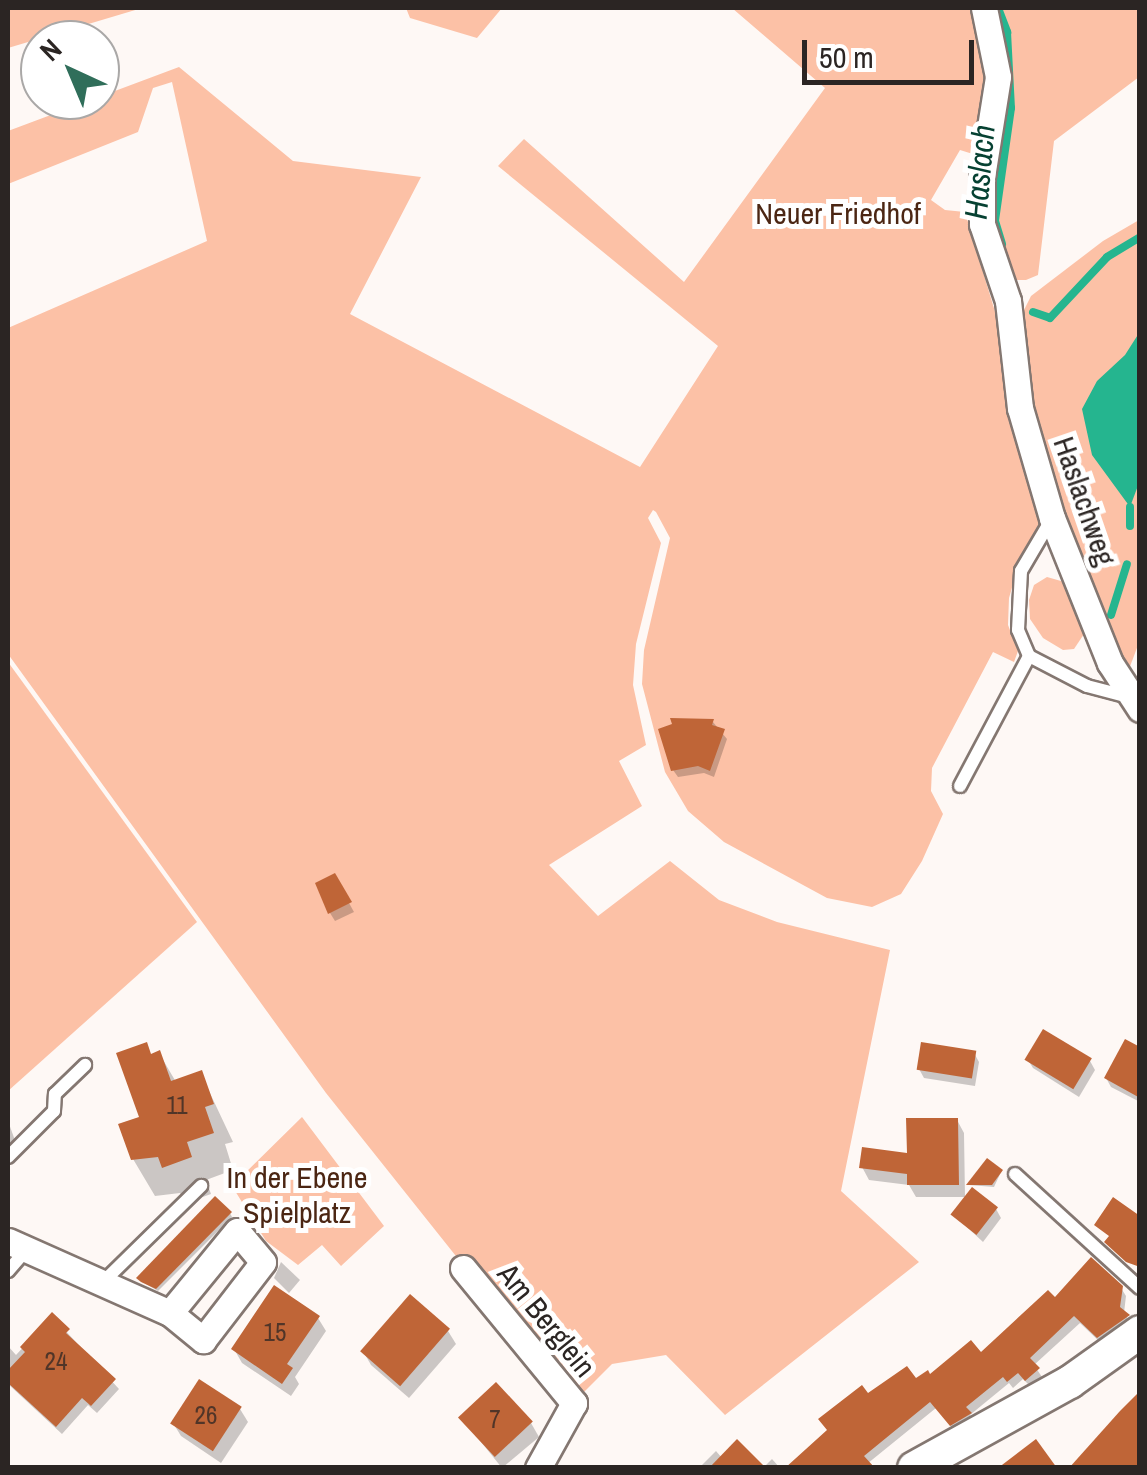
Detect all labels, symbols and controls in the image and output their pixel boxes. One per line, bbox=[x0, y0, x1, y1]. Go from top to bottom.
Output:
north arrow bbox=[20, 20, 120, 120]
scale bar bbox=[807, 20, 980, 82]
text: N bbox=[31, 30, 70, 69]
text: 50 m bbox=[819, 37, 874, 77]
water label: Haslach bbox=[957, 123, 1003, 221]
park label: Neuer Friedhof bbox=[755, 195, 921, 231]
street label: Haslachweg bbox=[1046, 432, 1124, 570]
house number: 11 bbox=[166, 1090, 188, 1120]
park label: In der Ebene Spielplatz bbox=[227, 1159, 367, 1230]
street label: Am Berglein bbox=[490, 1256, 604, 1384]
house number: 15 bbox=[264, 1317, 286, 1347]
house number: 24 bbox=[45, 1346, 67, 1376]
house number: 26 bbox=[195, 1400, 217, 1430]
house number: 7 bbox=[489, 1404, 501, 1434]

